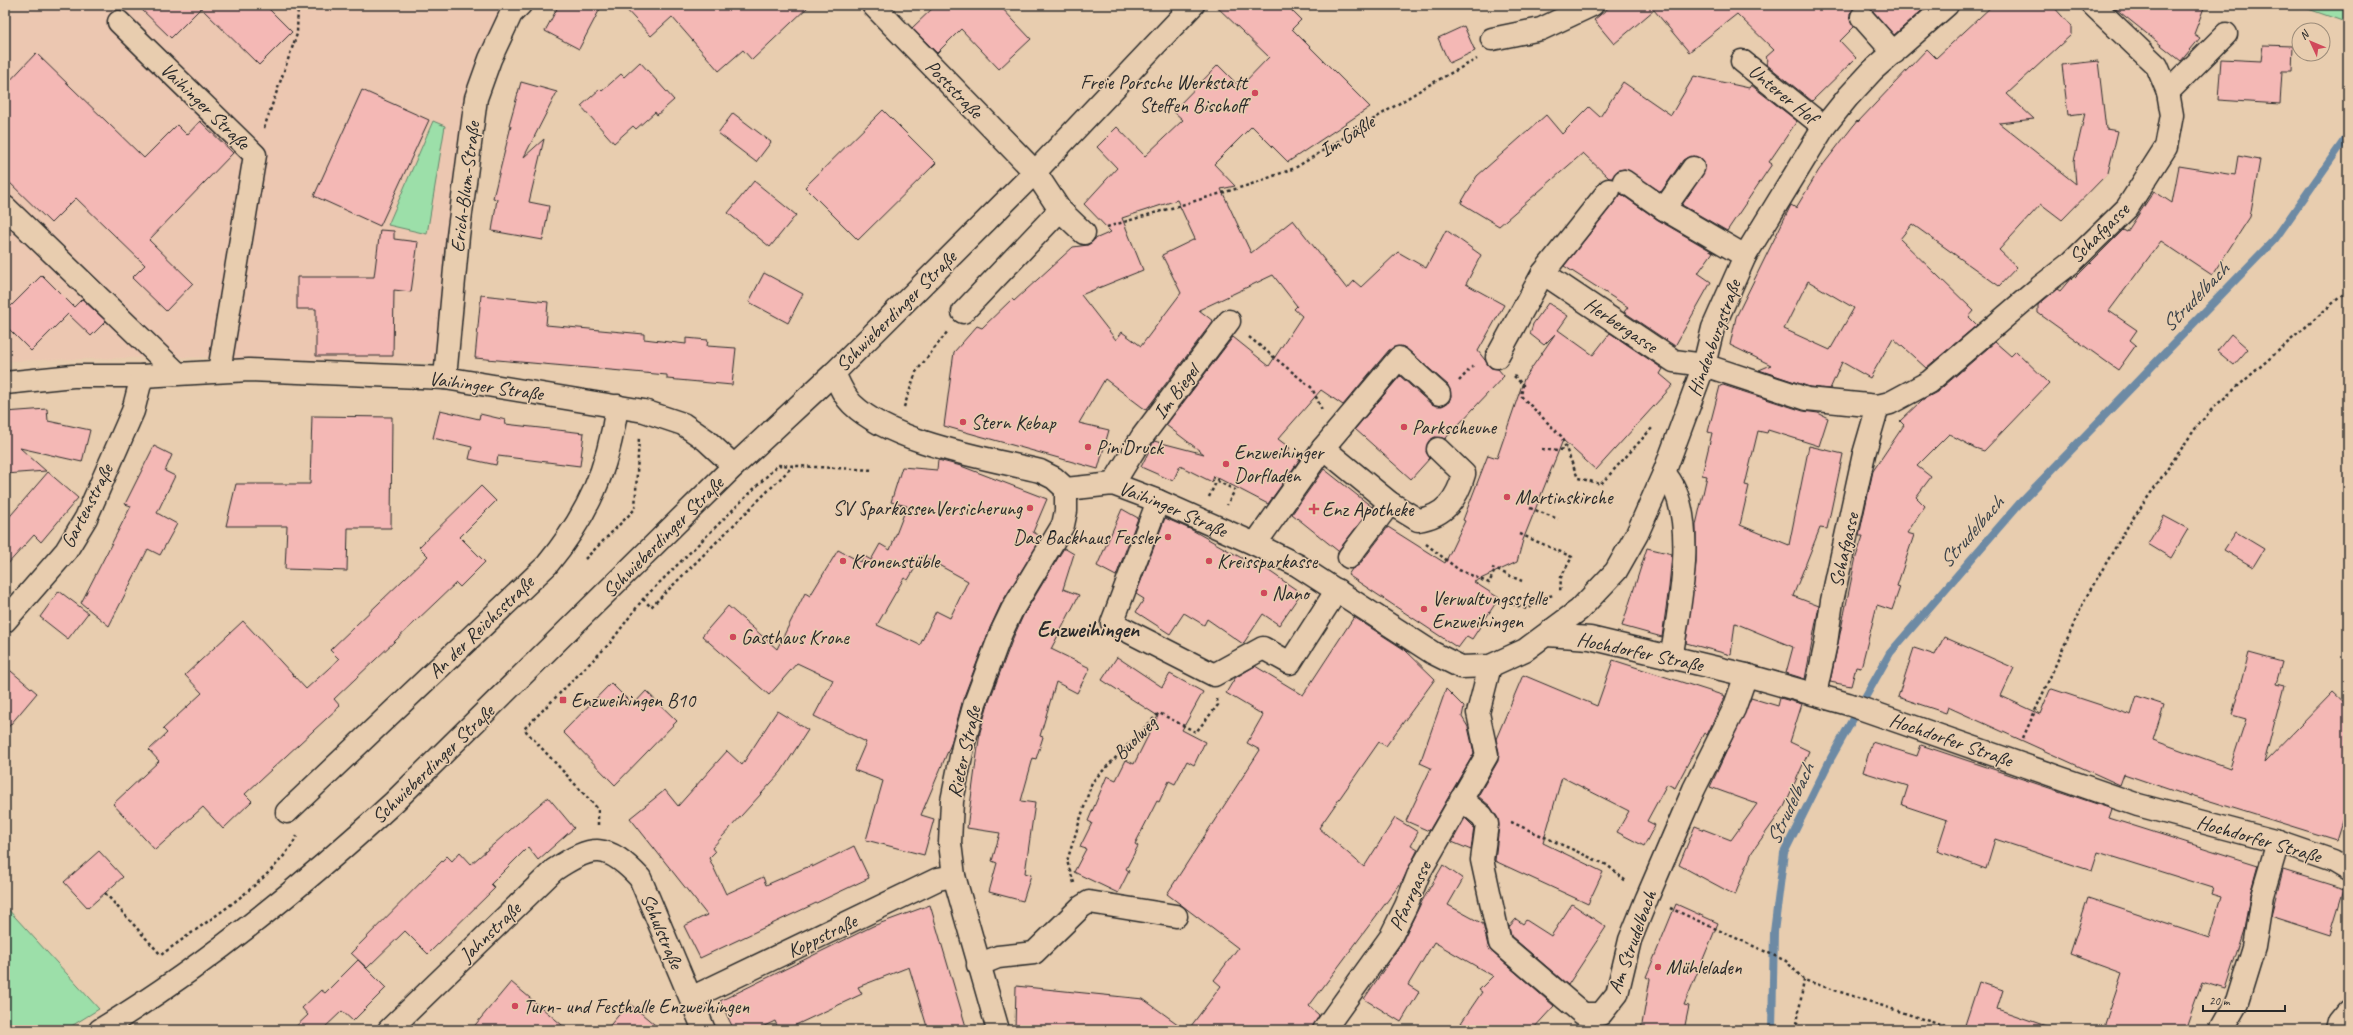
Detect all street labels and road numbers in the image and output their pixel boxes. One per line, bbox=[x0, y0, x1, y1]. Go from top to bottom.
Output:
street label: Poststraße bbox=[920, 54, 989, 125]
street label: Vaihinger Straße bbox=[155, 57, 256, 156]
street label: Unterer Hof bbox=[1743, 59, 1826, 132]
street label: Im Gäßle bbox=[1315, 109, 1380, 163]
street label: Erich-Blum-Straße bbox=[445, 119, 486, 254]
street label: Schafgasse bbox=[2064, 196, 2136, 268]
street label: Schwieberdinger Straße bbox=[830, 244, 963, 377]
street label: Hindenburgstraße bbox=[1681, 275, 1747, 400]
street label: Herbergasse bbox=[1580, 291, 1664, 359]
street label: Im Biegel bbox=[1147, 357, 1207, 424]
street label: Vaihinger Straße bbox=[427, 366, 546, 407]
street label: Gartenstraße bbox=[55, 458, 119, 552]
street label: Schwieberdinger Straße bbox=[597, 470, 730, 603]
street label: Vaihinger Straße bbox=[1116, 475, 1233, 543]
street label: Schafgasse bbox=[1823, 509, 1865, 590]
street label: An der Reichsstraße bbox=[423, 569, 540, 684]
street label: Hochdorfer Straße bbox=[1575, 626, 1707, 678]
street label: Schwieberdinger Straße bbox=[366, 698, 501, 829]
street label: Rieter Straße bbox=[941, 703, 987, 800]
street label: Hochdorfer Straße bbox=[1886, 707, 2017, 773]
street label: Buolweg bbox=[1108, 709, 1164, 765]
street label: Hochdorfer Straße bbox=[2194, 809, 2325, 869]
street label: Pfarrgasse bbox=[1383, 856, 1437, 935]
street label: Am Strudelbach bbox=[1602, 886, 1663, 997]
street label: Schulstraße bbox=[635, 890, 690, 974]
street label: Jahnstraße bbox=[453, 896, 527, 968]
street label: Koppstraße bbox=[783, 908, 862, 964]

